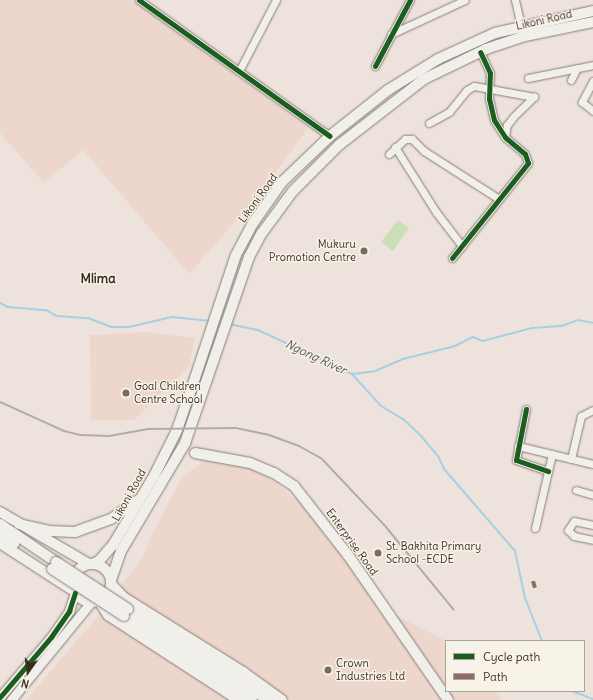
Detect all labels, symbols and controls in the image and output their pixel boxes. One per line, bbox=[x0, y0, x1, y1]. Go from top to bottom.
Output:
street label: Likoni Road bbox=[515, 7, 573, 33]
street label: Likoni Road bbox=[236, 171, 280, 225]
place label: Mukuru Promotion Centre bbox=[269, 238, 356, 264]
marker: Mukuru Promotion Centre bbox=[359, 246, 369, 256]
district label: Mlima bbox=[80, 271, 116, 287]
water label: Ngong River bbox=[283, 337, 349, 377]
place label: Goal Children Centre School bbox=[134, 380, 202, 406]
marker: Goal Children Centre School bbox=[121, 388, 131, 398]
street label: Likoni Road bbox=[109, 467, 149, 523]
street label: Enterprise Road bbox=[323, 506, 381, 578]
place label: St. Bakhita Primary School -ECDE bbox=[386, 540, 481, 566]
marker: St. Bakhita Primary School -ECDE bbox=[373, 548, 383, 558]
legend bbox=[445, 640, 585, 692]
text: Cycle path bbox=[483, 649, 540, 664]
north arrow bbox=[8, 652, 48, 692]
place label: Crown Industries Ltd bbox=[336, 657, 405, 683]
marker: Crown Industries Ltd bbox=[323, 665, 333, 675]
text: Path bbox=[483, 669, 508, 684]
text: N bbox=[20, 676, 30, 691]

